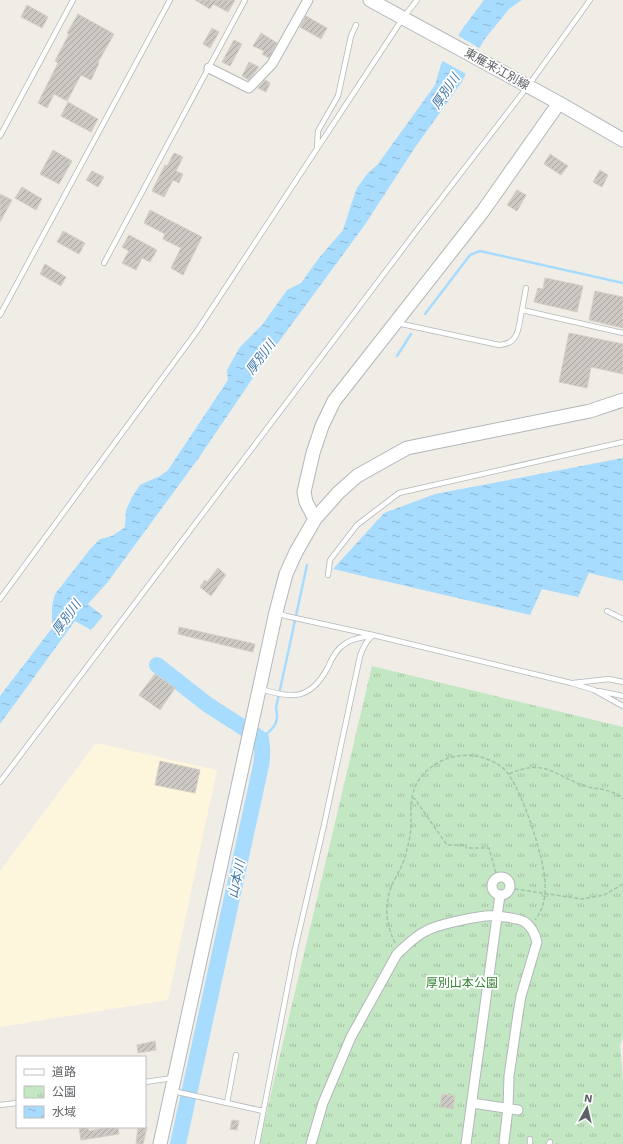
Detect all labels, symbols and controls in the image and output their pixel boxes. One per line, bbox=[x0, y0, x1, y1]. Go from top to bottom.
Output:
street label: 東雁来江別線 bbox=[462, 45, 532, 93]
water label: 厚別川 bbox=[428, 69, 464, 112]
water label: 厚別川 bbox=[243, 336, 279, 377]
water label: 厚別川 bbox=[49, 595, 85, 637]
water label: 山本川 bbox=[225, 857, 248, 900]
park label: 厚別山本公園 bbox=[426, 976, 498, 990]
legend bbox=[16, 1056, 146, 1128]
text: 道路 bbox=[52, 1065, 76, 1079]
text: 公園 bbox=[52, 1085, 76, 1099]
north arrow bbox=[567, 1088, 607, 1128]
text: N bbox=[583, 1092, 593, 1106]
text: 水域 bbox=[52, 1105, 76, 1119]

